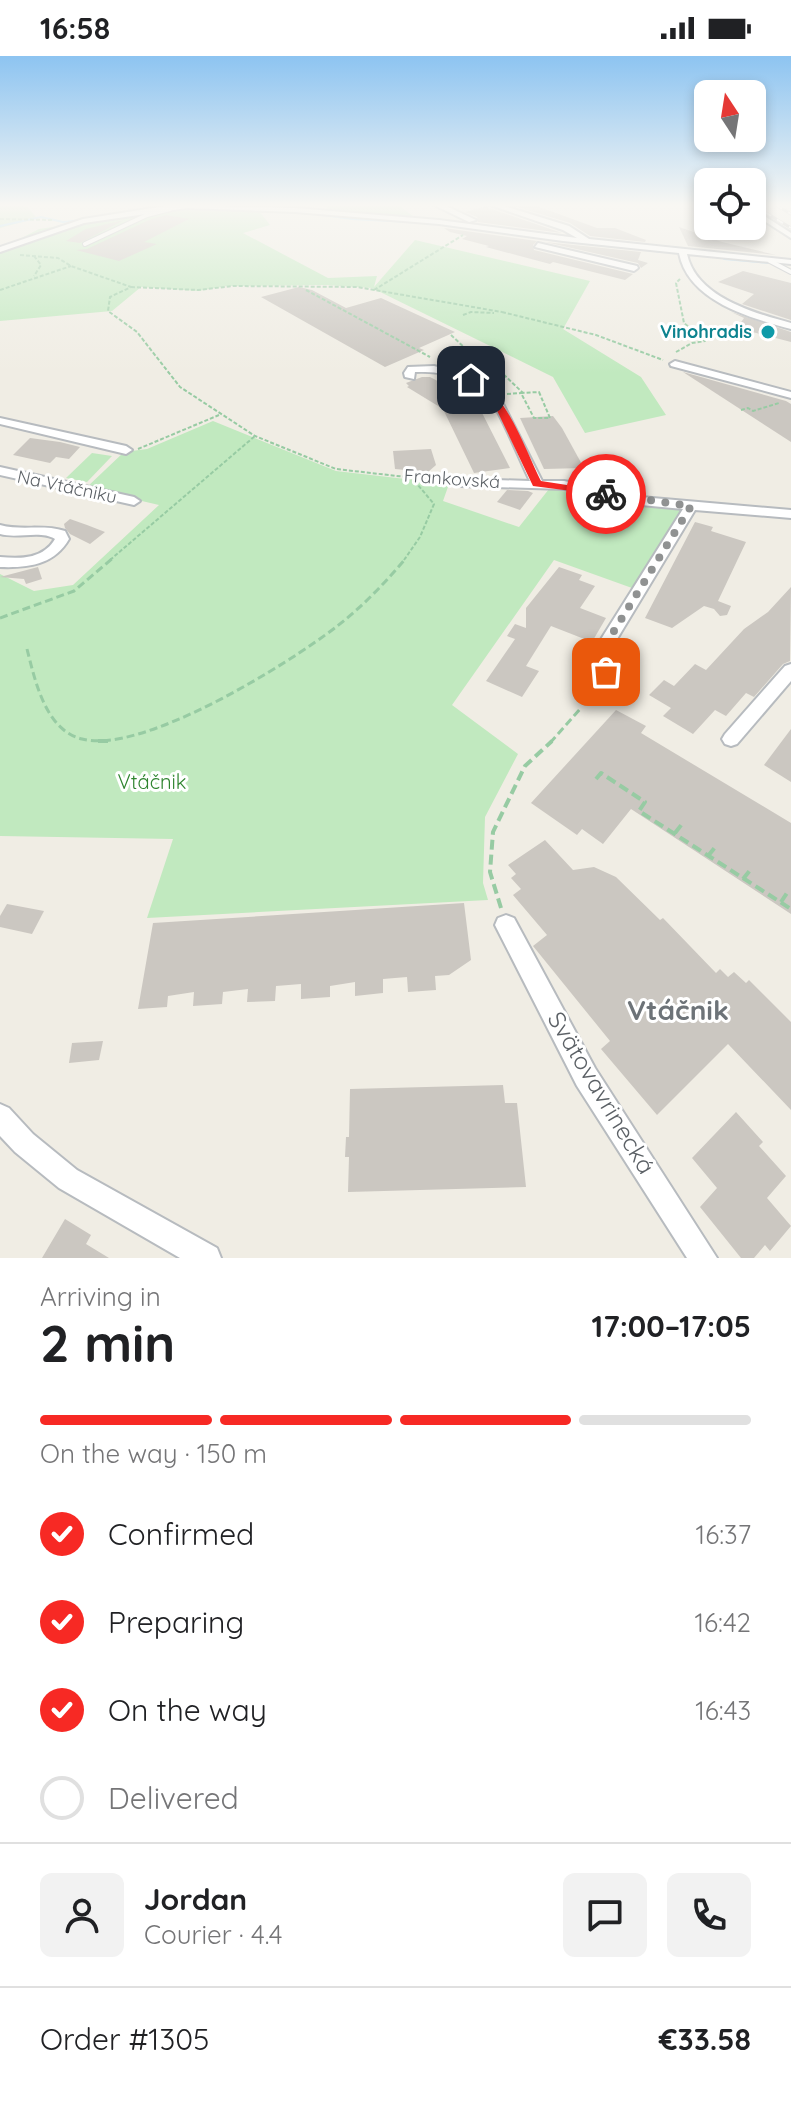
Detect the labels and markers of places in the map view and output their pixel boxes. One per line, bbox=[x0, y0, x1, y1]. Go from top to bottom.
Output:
place label: Vinohradis bbox=[660, 320, 752, 343]
marker: Vinohradis bbox=[759, 323, 777, 341]
pin bbox=[437, 346, 505, 414]
pin bbox=[572, 638, 640, 706]

